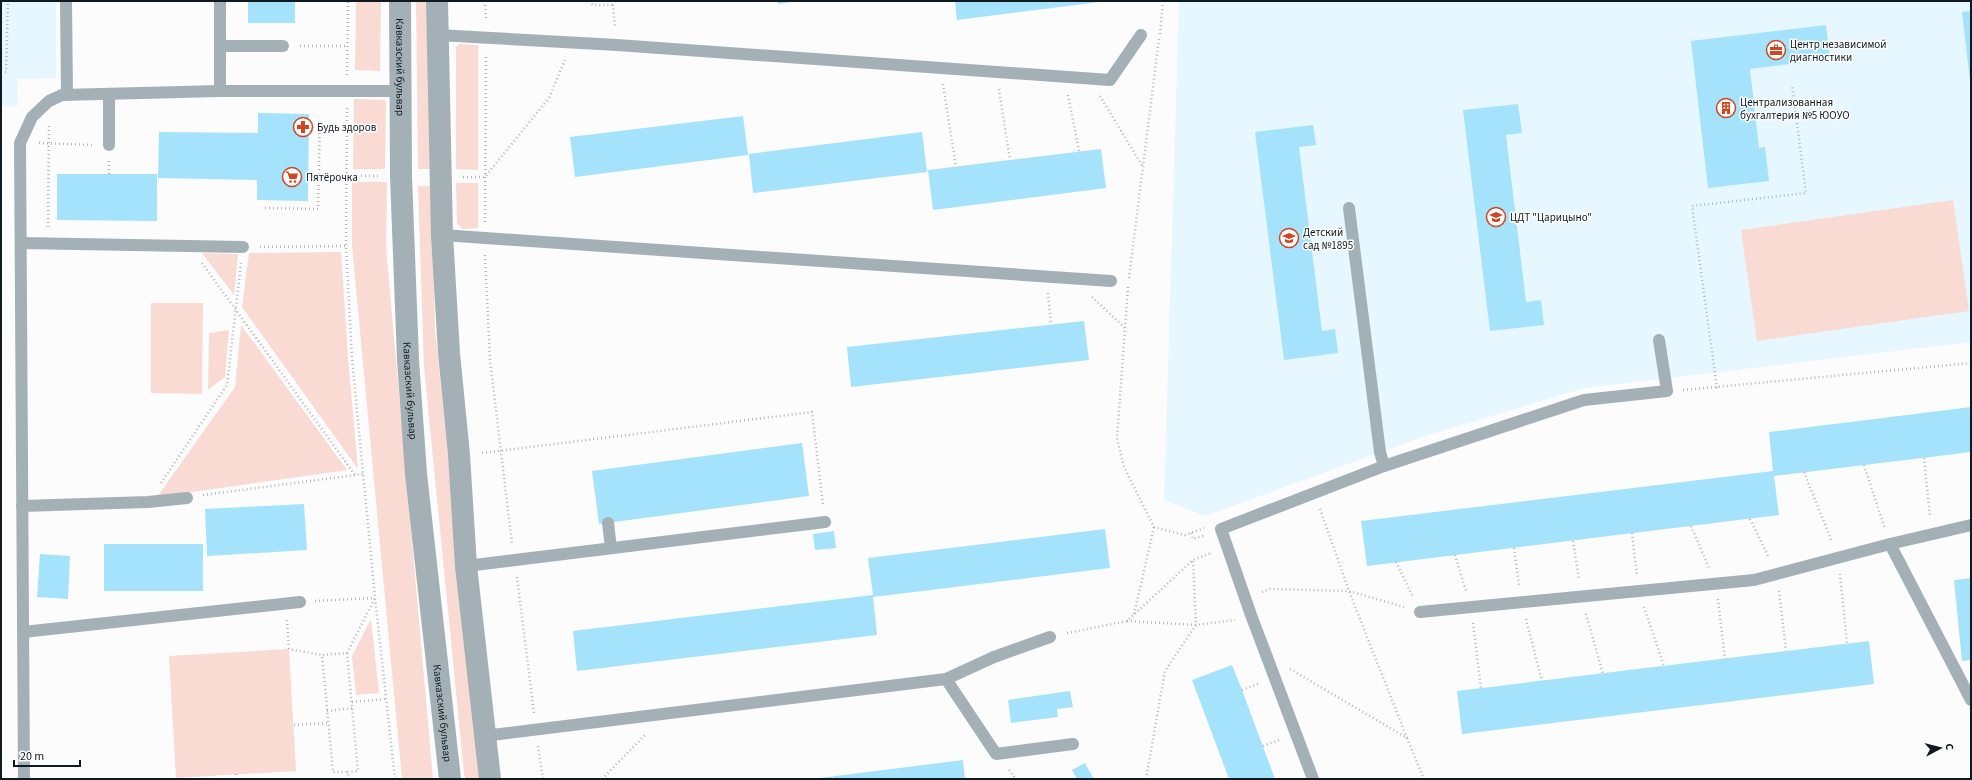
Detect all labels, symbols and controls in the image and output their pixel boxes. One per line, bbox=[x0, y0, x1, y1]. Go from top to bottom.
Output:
street label: Кавказский бульвар bbox=[392, 18, 408, 116]
place label: Центр независимой диагностики bbox=[1790, 37, 1887, 65]
office icon: Центр независимой диагностики bbox=[1765, 39, 1787, 61]
place label: Централизованная бухгалтерия №5 ЮОУО bbox=[1740, 95, 1850, 123]
building icon: Централизованная бухгалтерия №5 ЮОУО bbox=[1715, 97, 1737, 119]
pharmacy icon: Будь здоров bbox=[292, 116, 314, 138]
place label: Будь здоров bbox=[317, 120, 377, 135]
supermarket icon: Пятёрочка bbox=[281, 166, 303, 188]
place label: Пятёрочка bbox=[306, 170, 358, 185]
school or university icon: ЦДТ "Царицыно" bbox=[1485, 206, 1507, 228]
place label: ЦДТ "Царицыно" bbox=[1510, 210, 1592, 225]
place label: Детский сад №1895 bbox=[1303, 225, 1353, 253]
school or university icon: Детский сад №1895 bbox=[1278, 227, 1300, 249]
street label: Кавказский бульвар bbox=[399, 342, 421, 440]
street label: Кавказский бульвар bbox=[429, 664, 455, 763]
north arrow bbox=[1920, 728, 1960, 768]
scale bar bbox=[14, 742, 80, 768]
text: С bbox=[1942, 743, 1957, 752]
text: 20 m bbox=[20, 748, 44, 765]

